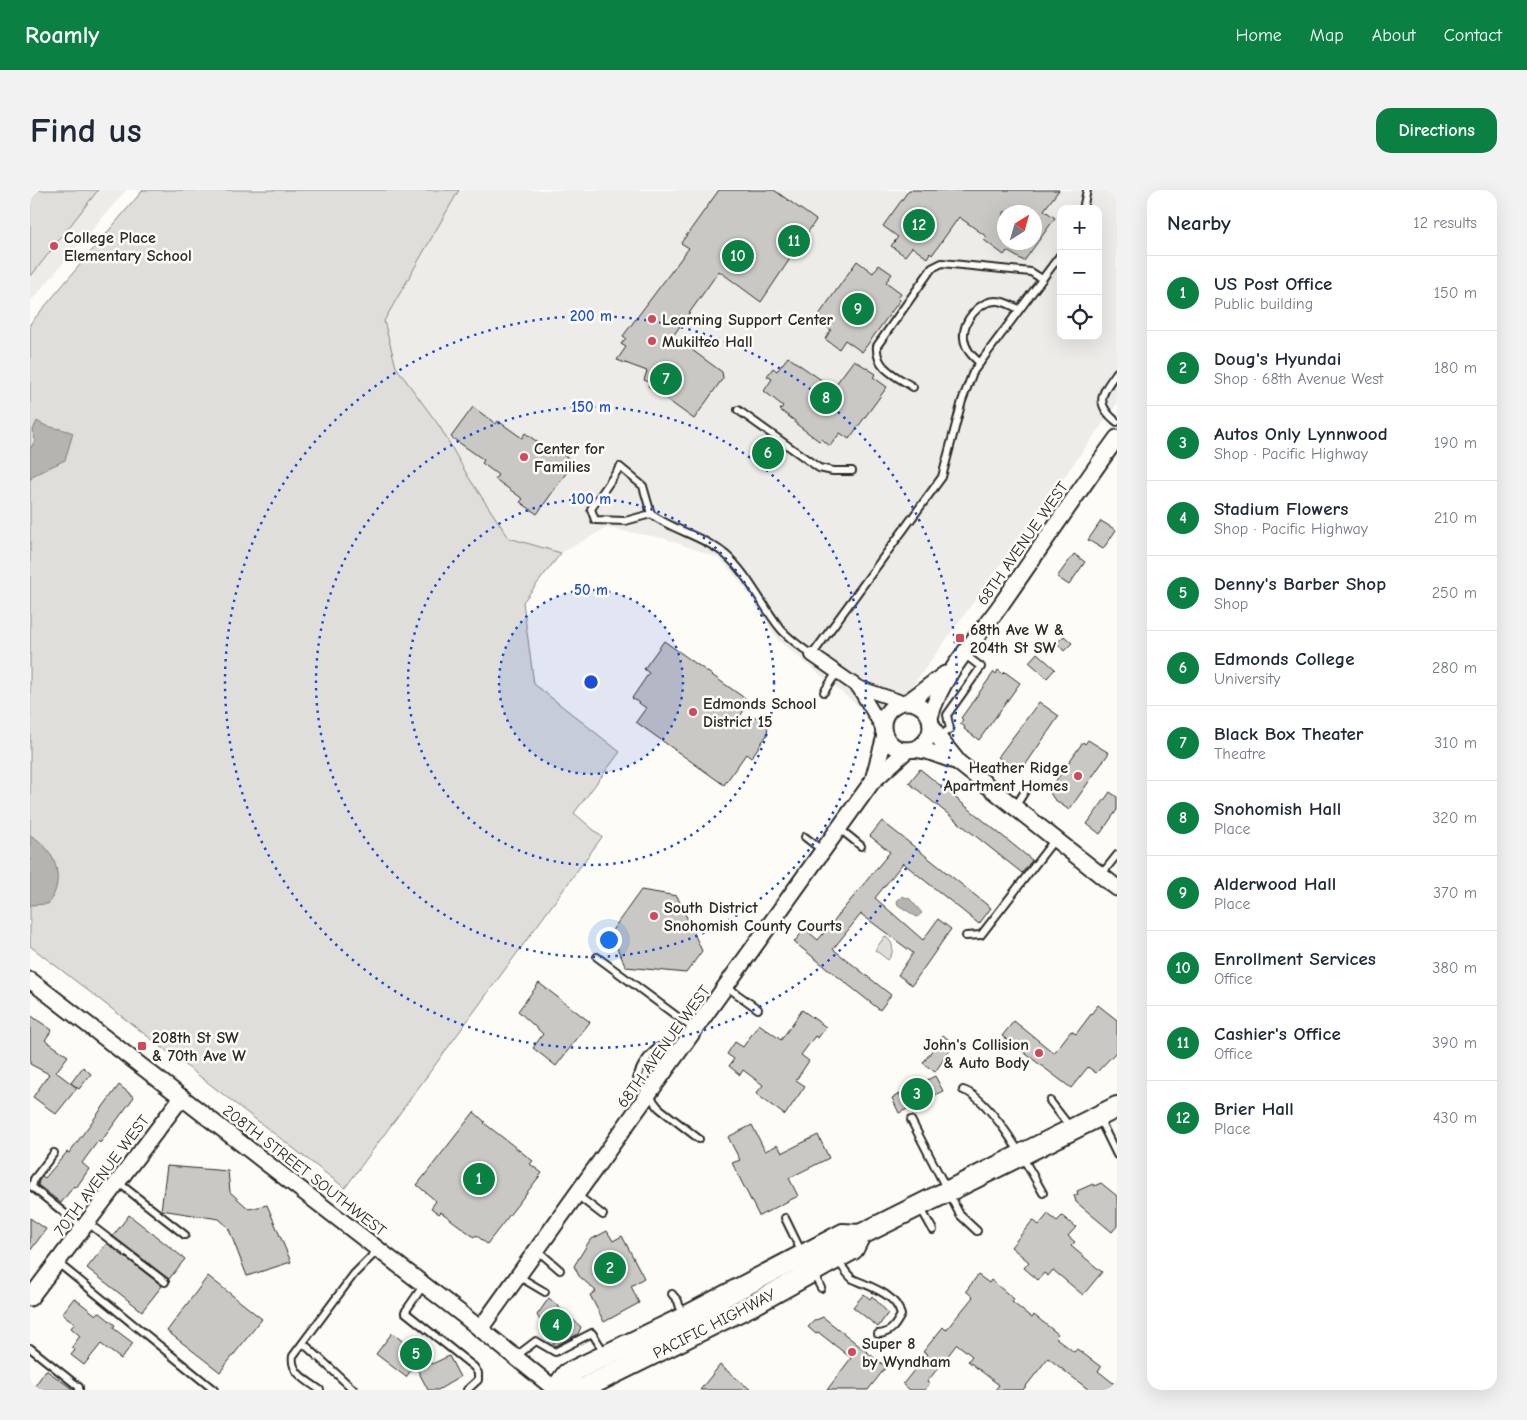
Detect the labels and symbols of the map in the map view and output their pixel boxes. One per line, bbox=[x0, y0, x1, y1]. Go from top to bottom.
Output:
north arrow bbox=[997, 205, 1042, 250]
pin: 12 bbox=[903, 206, 935, 244]
pin: 11 bbox=[778, 222, 810, 260]
place label: College Place Elementary School bbox=[64, 229, 192, 265]
pin: 10 bbox=[722, 237, 754, 275]
marker: College Place Elementary School bbox=[48, 240, 60, 252]
pin: 9 bbox=[842, 290, 874, 328]
text: 200 m bbox=[570, 307, 612, 325]
place label: Learning Support Center bbox=[662, 311, 834, 329]
marker: Learning Support Center bbox=[646, 313, 658, 325]
place label: Mukilteo Hall bbox=[662, 333, 752, 351]
marker: Mukilteo Hall bbox=[646, 335, 658, 347]
pin: 7 bbox=[650, 360, 682, 398]
pin: 8 bbox=[810, 379, 842, 417]
text: 150 m bbox=[571, 398, 611, 416]
pin: 6 bbox=[752, 434, 784, 472]
place label: Center for Families bbox=[534, 440, 605, 476]
marker: Center for Families bbox=[518, 451, 530, 463]
street label: 68TH AVENUE WEST bbox=[973, 478, 1073, 609]
text: 100 m bbox=[571, 490, 611, 508]
text: 50 m bbox=[574, 581, 608, 599]
place label: 68th Ave W & 204th St SW bbox=[970, 621, 1064, 657]
marker: 68th Ave W & 204th St SW bbox=[954, 632, 966, 644]
centre of rings bbox=[582, 673, 600, 691]
place label: Edmonds School District 15 bbox=[703, 695, 816, 731]
marker: Edmonds School District 15 bbox=[687, 706, 699, 718]
place label: Heather Ridge Apartment Homes bbox=[944, 759, 1068, 795]
marker: Heather Ridge Apartment Homes bbox=[1072, 770, 1084, 782]
place label: South District Snohomish County Courts bbox=[664, 899, 842, 935]
marker: South District Snohomish County Courts bbox=[648, 910, 660, 922]
your location bbox=[596, 927, 622, 953]
street label: 68TH AVENUE WEST bbox=[614, 982, 714, 1111]
place label: 208th St SW & 70th Ave W bbox=[152, 1029, 246, 1065]
place label: John's Collision & Auto Body bbox=[923, 1036, 1030, 1072]
marker: 208th St SW & 70th Ave W bbox=[136, 1040, 148, 1052]
marker: John's Collision & Auto Body bbox=[1033, 1047, 1045, 1059]
pin: 3 bbox=[901, 1075, 933, 1113]
street label: 208TH STREET SOUTHWEST bbox=[219, 1101, 390, 1240]
street label: 70TH AVENUE WEST bbox=[50, 1111, 154, 1240]
pin: 1 bbox=[463, 1160, 495, 1198]
pin: 2 bbox=[594, 1249, 626, 1287]
street label: PACIFIC HIGHWAY bbox=[650, 1285, 779, 1363]
pin: 4 bbox=[540, 1306, 572, 1344]
pin: 5 bbox=[400, 1335, 432, 1373]
place label: Super 8 by Wyndham bbox=[862, 1335, 951, 1371]
marker: Super 8 by Wyndham bbox=[846, 1346, 858, 1358]

